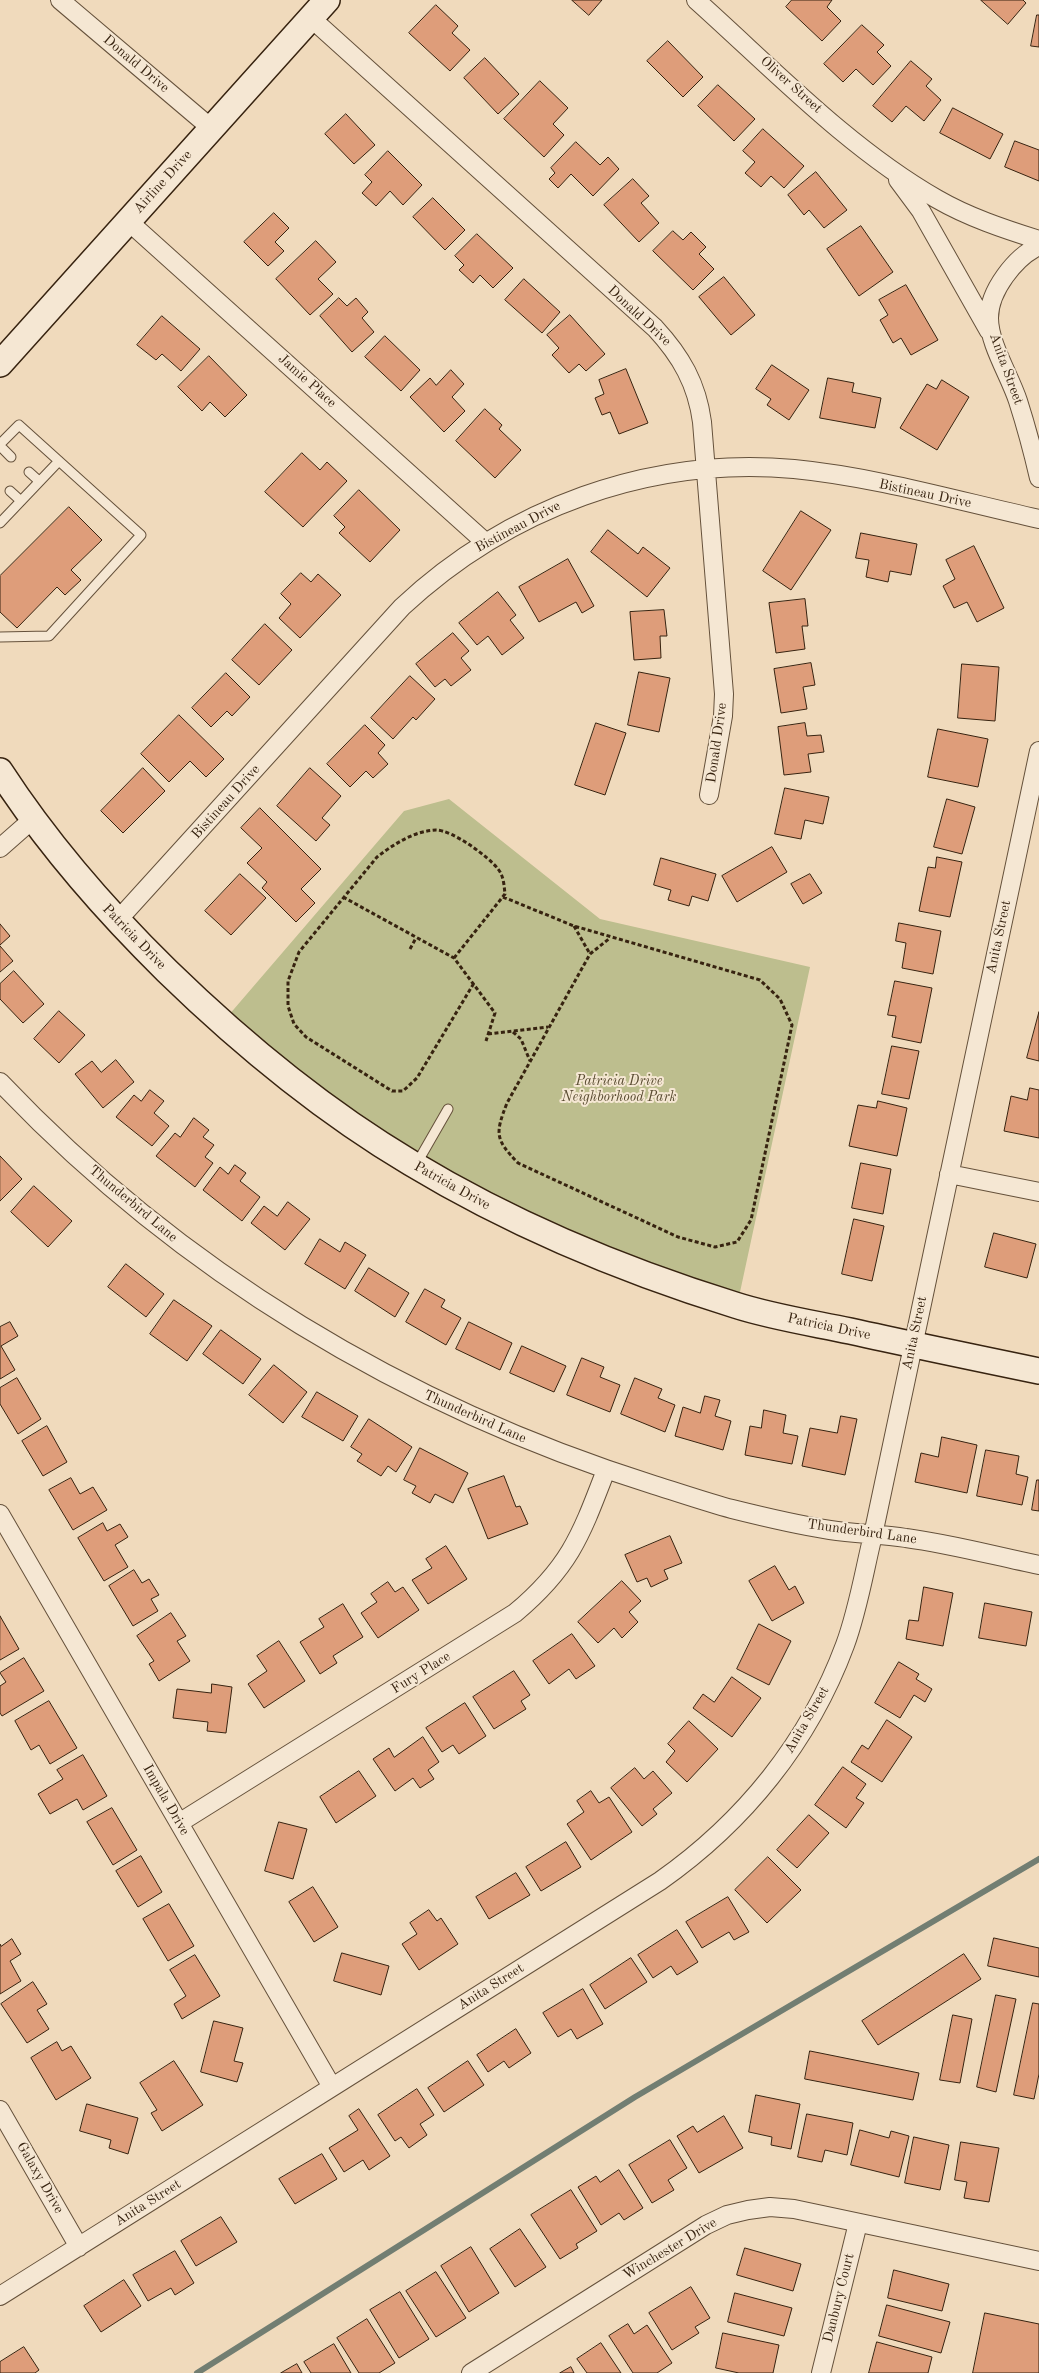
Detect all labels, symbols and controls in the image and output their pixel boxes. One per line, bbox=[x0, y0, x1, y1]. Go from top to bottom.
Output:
street label: Donald Drive bbox=[100, 32, 172, 96]
street label: Oliver Street bbox=[757, 53, 825, 117]
street label: Airline Drive bbox=[130, 147, 196, 217]
street label: Donald Drive bbox=[604, 282, 674, 350]
street label: Anita Street bbox=[985, 331, 1027, 407]
street label: Jamie Place bbox=[274, 351, 340, 411]
street label: Bistineau Drive bbox=[877, 476, 973, 512]
street label: Bistineau Drive bbox=[472, 497, 564, 557]
street label: Donald Drive bbox=[703, 702, 731, 784]
street label: Bistineau Drive bbox=[188, 761, 264, 843]
street label: Anita Street bbox=[983, 899, 1015, 975]
street label: Patricia Drive bbox=[99, 901, 169, 973]
park label: Patricia Drive Neighborhood Park bbox=[562, 1073, 676, 1106]
street label: Patricia Drive bbox=[411, 1158, 493, 1214]
street label: Thunderbird Lane bbox=[85, 1162, 181, 1246]
street label: Anita Street bbox=[899, 1295, 931, 1371]
street label: Patricia Drive bbox=[786, 1310, 872, 1344]
street label: Thunderbird Lane bbox=[421, 1387, 529, 1447]
street label: Thunderbird Lane bbox=[806, 1516, 918, 1548]
street label: Fury Place bbox=[388, 1648, 454, 1698]
street label: Anita Street bbox=[781, 1683, 833, 1757]
street label: Impala Drive bbox=[139, 1762, 193, 1838]
street label: Anita Street bbox=[455, 1960, 527, 2014]
street label: Galaxy Drive bbox=[13, 2139, 67, 2217]
street label: Anita Street bbox=[112, 2176, 184, 2230]
street label: Winchester Drive bbox=[620, 2214, 720, 2284]
street label: Danbury Court bbox=[820, 2252, 858, 2344]

